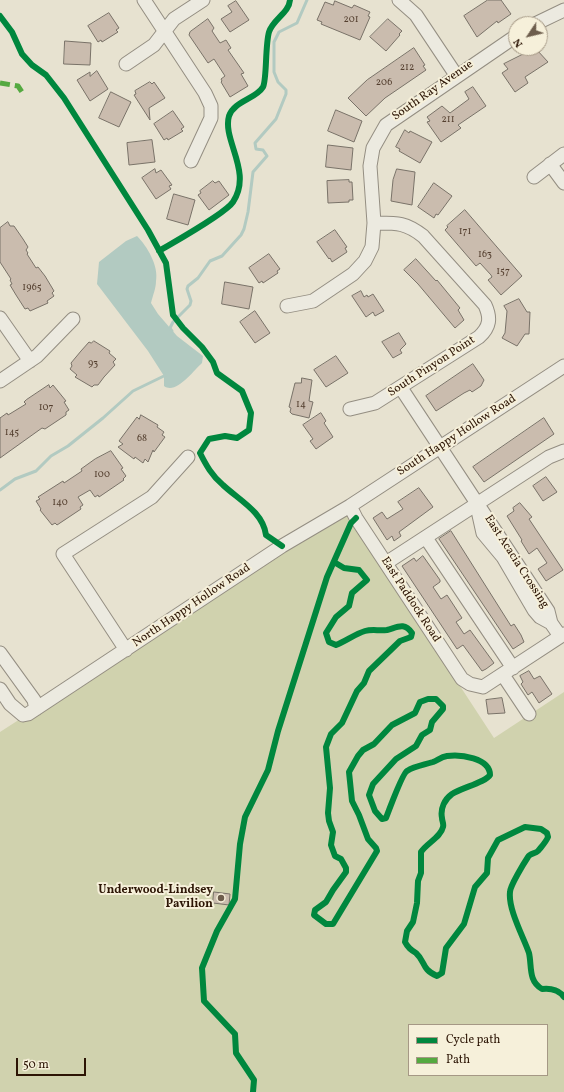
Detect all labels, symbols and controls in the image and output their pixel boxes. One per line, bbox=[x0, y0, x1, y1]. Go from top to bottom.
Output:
house number: 201 bbox=[343, 14, 359, 26]
north arrow bbox=[508, 16, 548, 56]
text: N bbox=[510, 35, 527, 50]
street label: South Ray Avenue bbox=[390, 58, 476, 124]
house number: 212 bbox=[400, 62, 414, 74]
house number: 206 bbox=[376, 77, 392, 89]
house number: 211 bbox=[441, 114, 455, 126]
house number: 171 bbox=[459, 226, 471, 238]
house number: 163 bbox=[478, 249, 492, 261]
house number: 157 bbox=[496, 266, 510, 278]
house number: 1965 bbox=[22, 282, 42, 294]
street label: South Pinyon Point bbox=[386, 333, 478, 401]
house number: 93 bbox=[88, 358, 98, 370]
street label: South Happy Hollow Road bbox=[395, 392, 519, 480]
house number: 14 bbox=[296, 399, 306, 411]
house number: 107 bbox=[39, 402, 53, 414]
house number: 145 bbox=[5, 427, 19, 439]
house number: 68 bbox=[137, 433, 147, 445]
house number: 100 bbox=[94, 469, 110, 481]
house number: 140 bbox=[52, 497, 68, 509]
street label: East Acacia Crossing bbox=[480, 513, 552, 611]
street label: East Paddock Road bbox=[377, 555, 443, 645]
street label: North Happy Hollow Road bbox=[130, 561, 254, 651]
place label: Underwood-Lindsey Pavilion bbox=[98, 884, 213, 912]
marker: Underwood-Lindsey Pavilion bbox=[216, 893, 226, 903]
legend bbox=[408, 1024, 548, 1076]
text: Cycle path bbox=[446, 1032, 501, 1048]
scale bar bbox=[18, 1050, 88, 1076]
text: Path bbox=[446, 1052, 470, 1068]
text: 50 m bbox=[23, 1057, 49, 1073]

